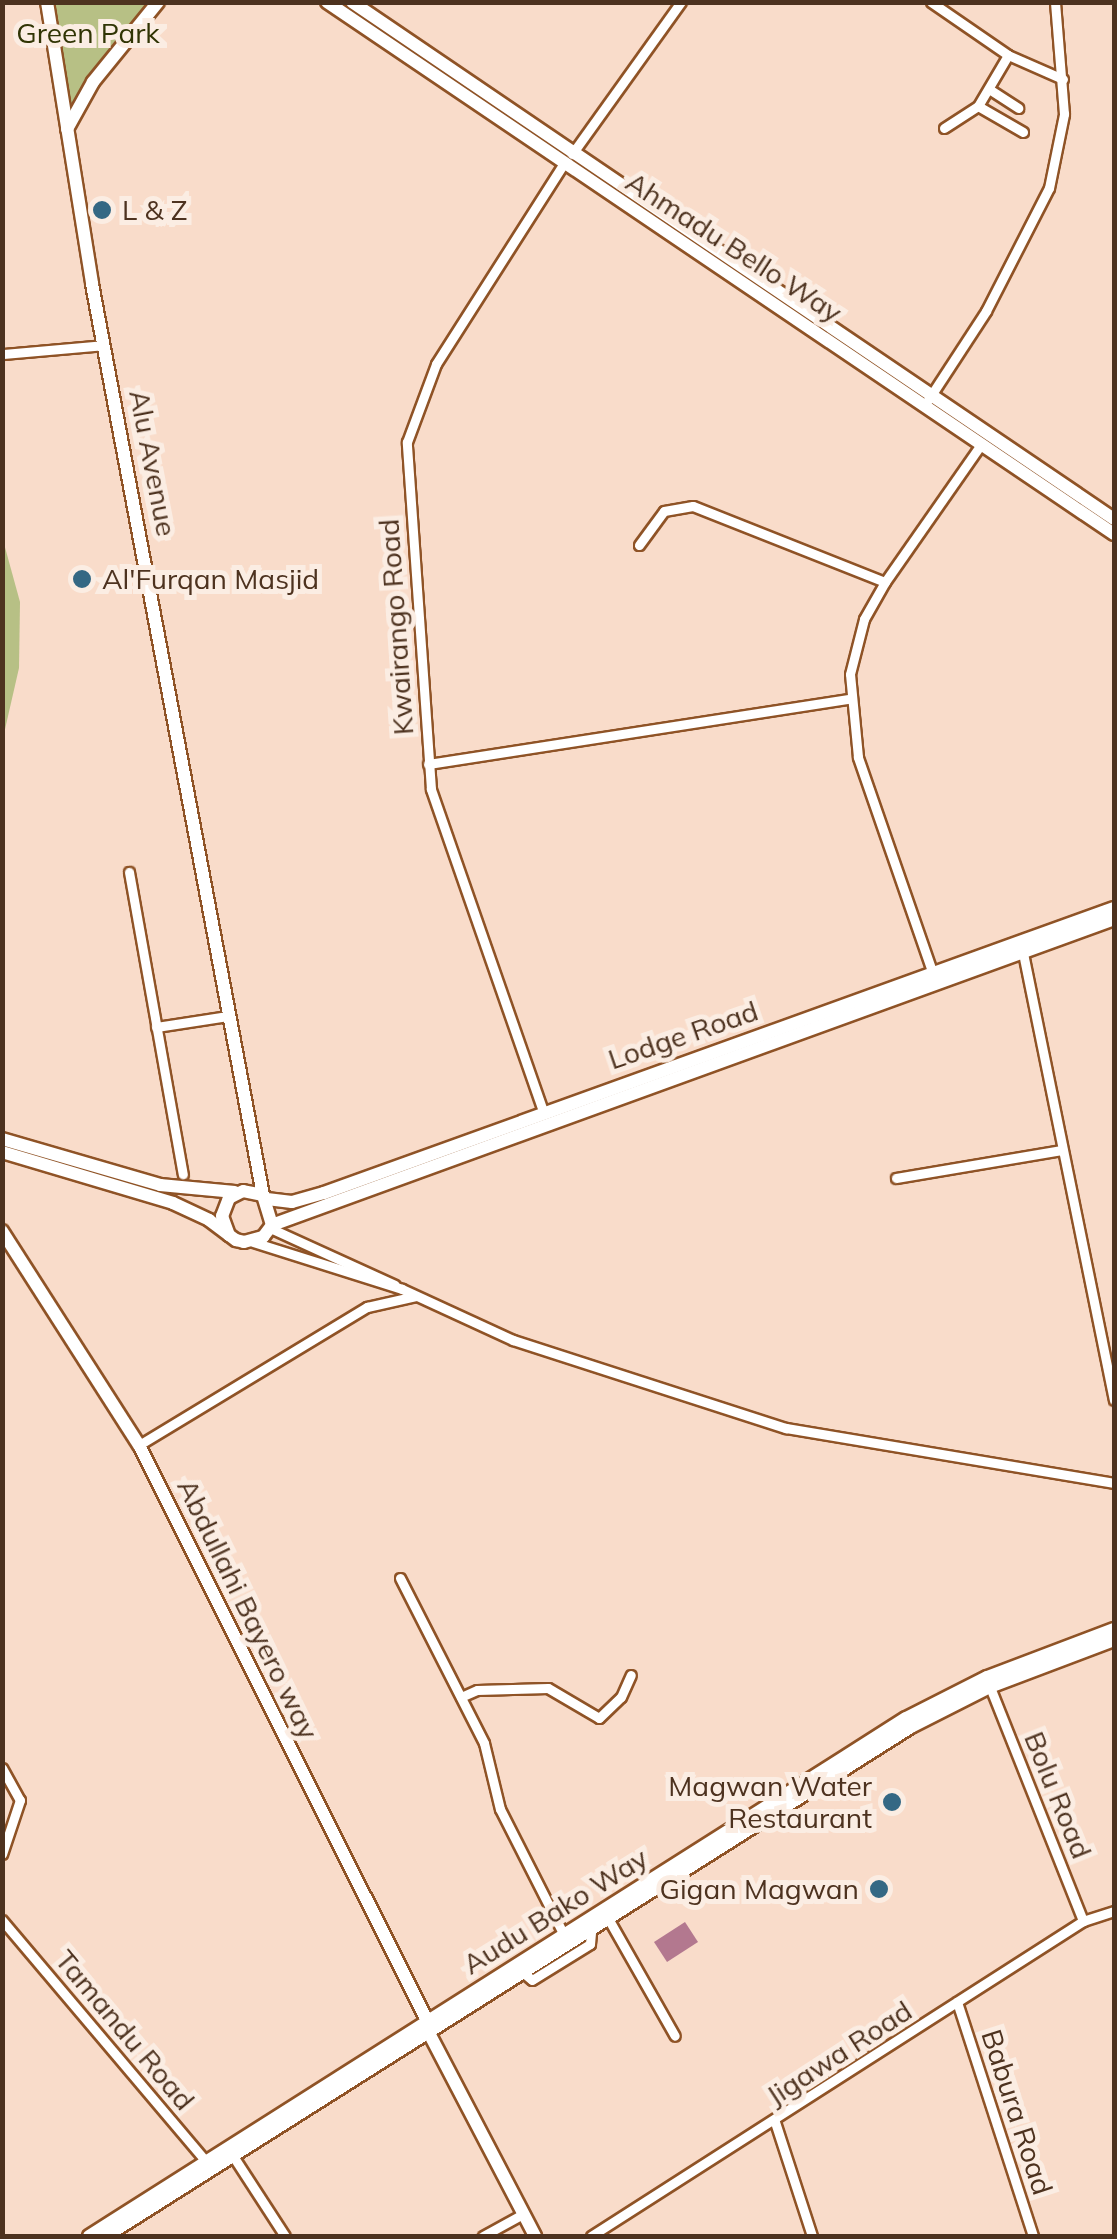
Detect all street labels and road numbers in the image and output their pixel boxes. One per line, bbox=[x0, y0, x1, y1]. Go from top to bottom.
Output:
street label: Ahmadu Bello Way bbox=[620, 165, 848, 329]
street label: Alu Avenue bbox=[122, 387, 184, 539]
street label: Kwairango Road bbox=[372, 518, 420, 736]
street label: Lodge Road bbox=[604, 994, 762, 1076]
street label: Abdullahi Bayero way bbox=[170, 1473, 326, 1745]
street label: Bolu Road bbox=[1017, 1727, 1099, 1863]
street label: Audu Bako Way bbox=[457, 1841, 653, 1981]
street label: Tamandu Road bbox=[48, 1943, 202, 2117]
street label: Jigawa Road bbox=[760, 1994, 918, 2112]
street label: Babura Road bbox=[975, 2025, 1059, 2199]

